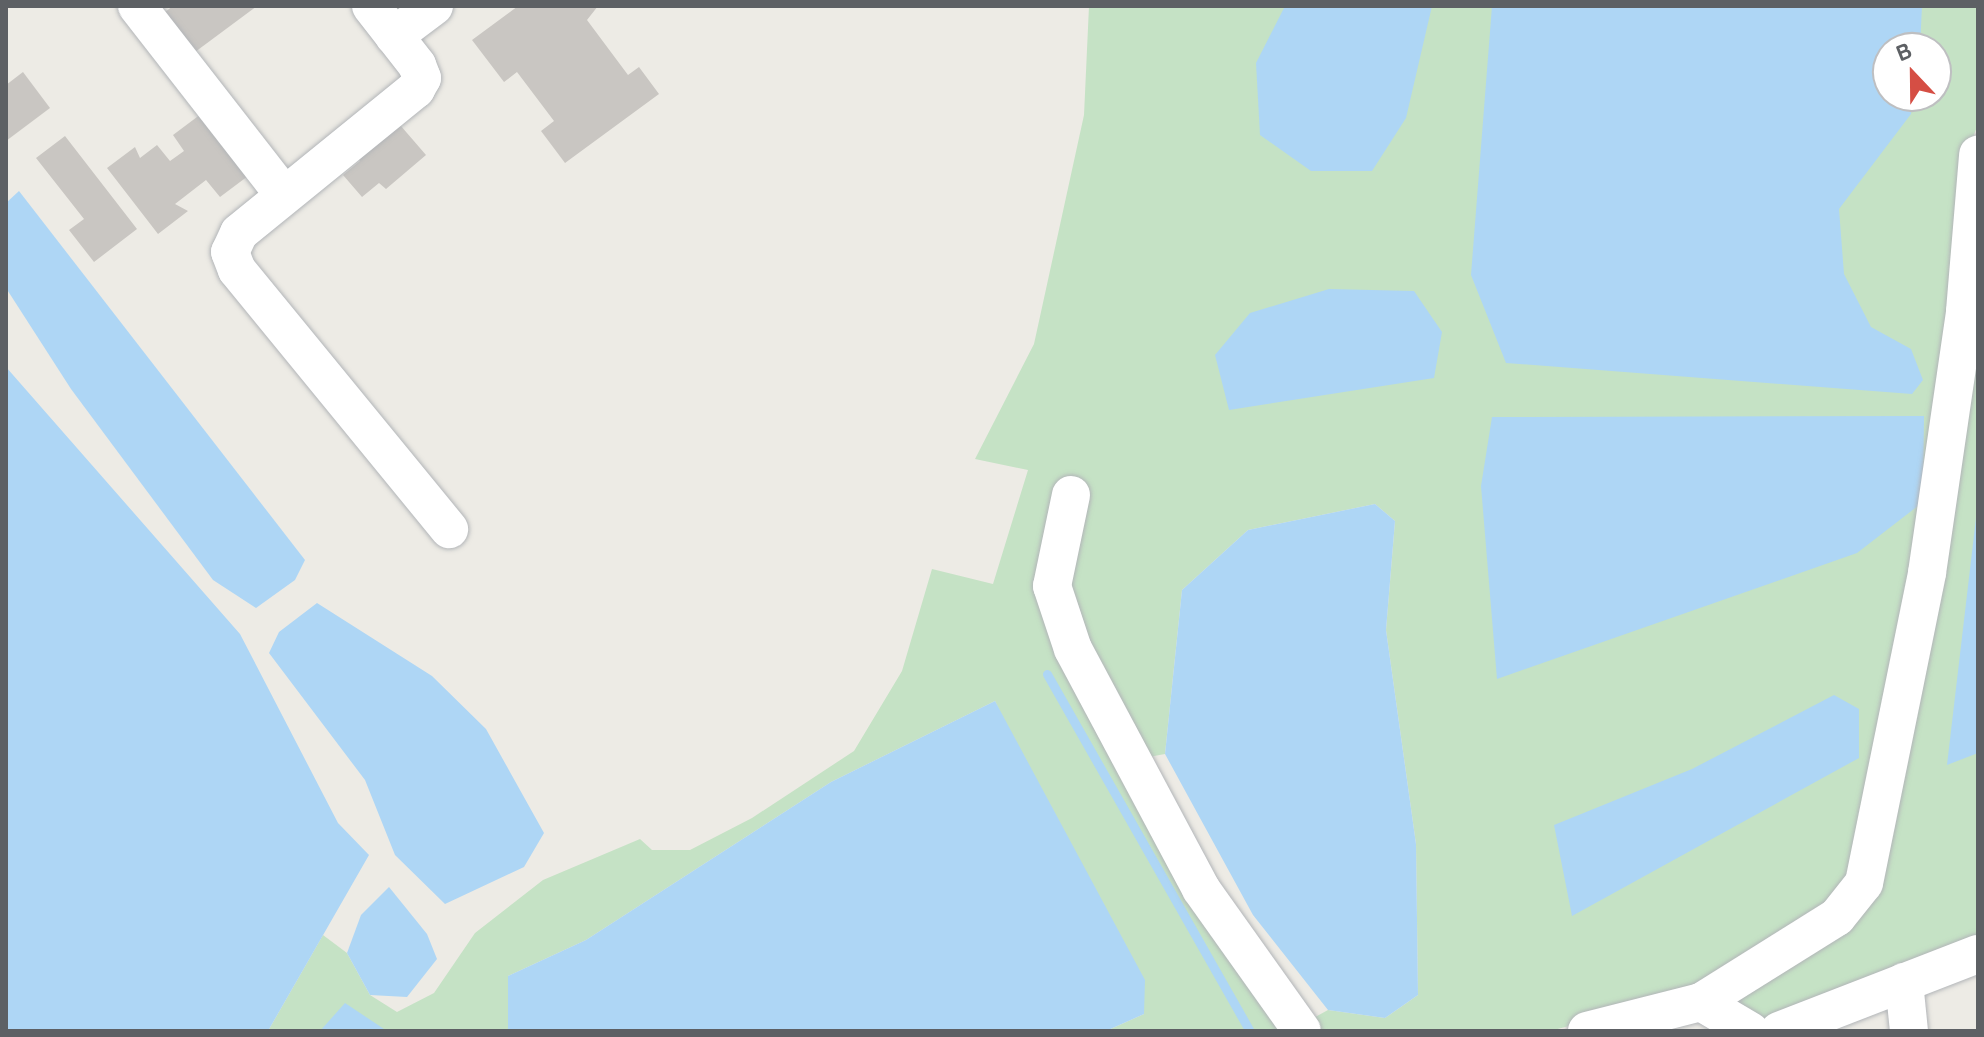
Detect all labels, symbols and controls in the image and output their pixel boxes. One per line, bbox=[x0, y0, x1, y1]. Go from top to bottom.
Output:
north arrow bbox=[1872, 32, 1952, 112]
text: B bbox=[1892, 36, 1916, 67]

